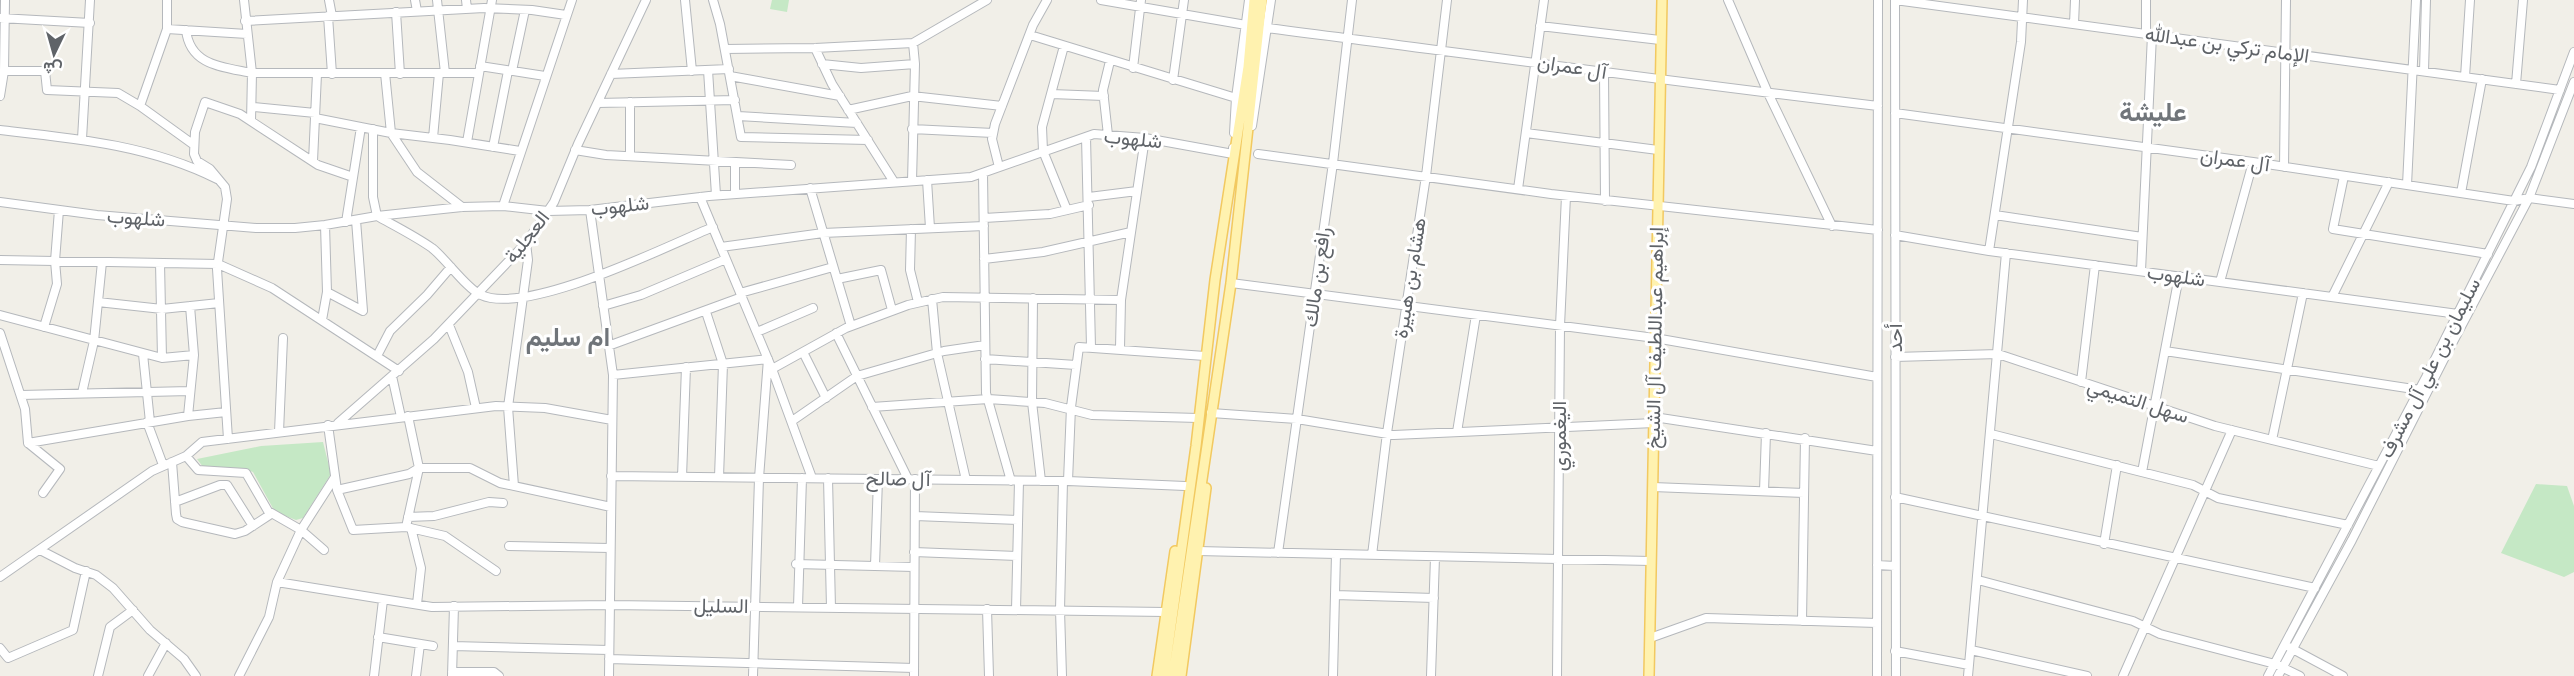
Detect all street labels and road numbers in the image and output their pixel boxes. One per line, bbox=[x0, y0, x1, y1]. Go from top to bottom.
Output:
street label: الإمام تركي بن عبدالله bbox=[2143, 21, 2311, 73]
street label: آل عمران bbox=[1535, 50, 1610, 85]
street label: شلهوب bbox=[1103, 125, 1163, 154]
street label: آل عمران bbox=[2199, 144, 2273, 177]
street label: شلهوب bbox=[590, 192, 650, 221]
street label: شلهوب bbox=[106, 204, 166, 233]
street label: العجلية bbox=[500, 206, 554, 268]
street label: هشام بن هبيرة bbox=[1389, 216, 1432, 340]
street label: رافع بن مالك bbox=[1299, 225, 1337, 329]
street label: إبراهيم عبداللطيف آل الشيخ bbox=[1642, 227, 1670, 449]
street label: شلهوب bbox=[2145, 261, 2207, 292]
street label: سليمان بن علي آل مشرف bbox=[2375, 274, 2490, 464]
street label: أحد bbox=[1884, 323, 1907, 352]
street label: سهل التميمي bbox=[2083, 374, 2191, 433]
street label: اليغموري bbox=[1548, 401, 1576, 471]
street label: آل صالح bbox=[865, 467, 932, 493]
street label: السليل bbox=[693, 594, 749, 618]

